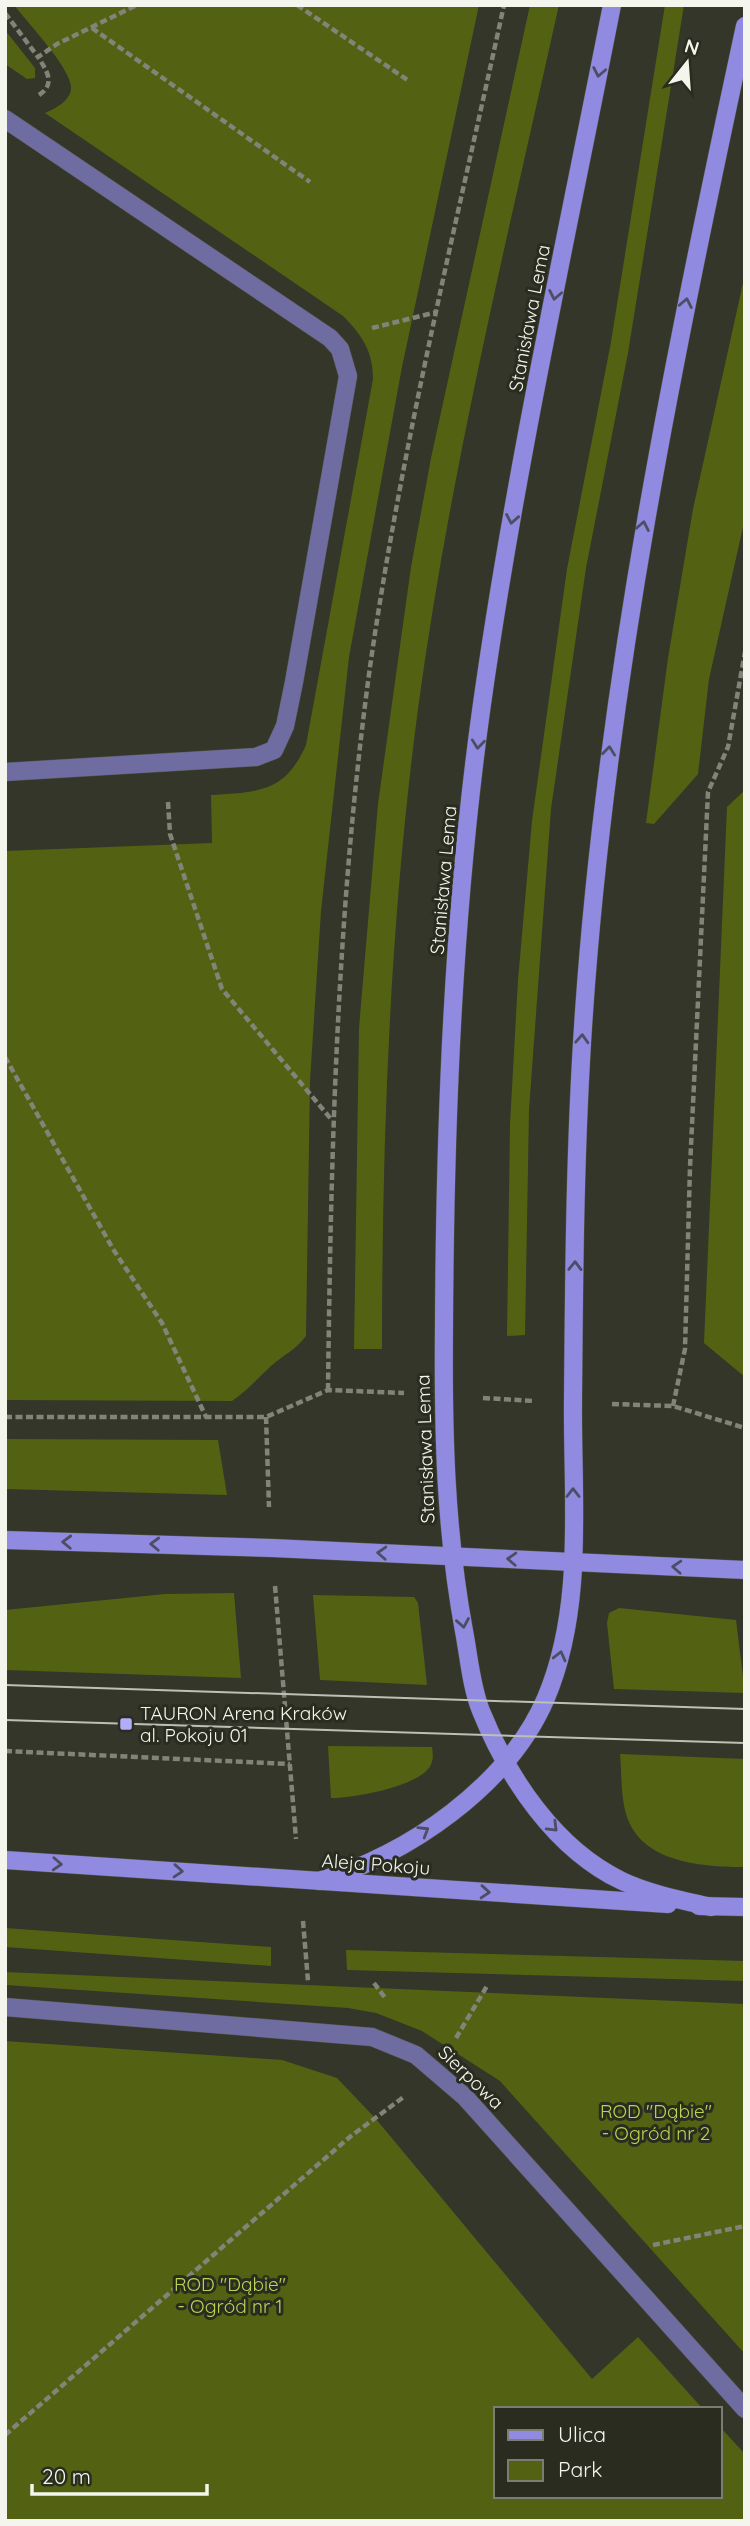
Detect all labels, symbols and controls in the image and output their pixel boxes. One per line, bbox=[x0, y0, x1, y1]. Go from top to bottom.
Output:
north arrow bbox=[652, 28, 722, 98]
text: N bbox=[682, 33, 702, 60]
one-way arrow bbox=[592, 66, 607, 78]
street label: Stanisława Lema bbox=[503, 243, 555, 393]
one-way arrow bbox=[548, 289, 563, 301]
one-way arrow bbox=[678, 297, 693, 309]
one-way arrow bbox=[505, 513, 520, 525]
one-way arrow bbox=[635, 520, 650, 532]
one-way arrow bbox=[470, 738, 485, 749]
one-way arrow bbox=[602, 745, 617, 757]
street label: Stanisława Lema bbox=[425, 805, 461, 955]
one-way arrow bbox=[575, 1033, 590, 1044]
one-way arrow bbox=[568, 1260, 583, 1271]
street label: Stanisława Lema bbox=[410, 1374, 440, 1524]
one-way arrow bbox=[565, 1488, 581, 1498]
one-way arrow bbox=[61, 1534, 72, 1549]
one-way arrow bbox=[149, 1536, 160, 1552]
one-way arrow bbox=[376, 1545, 387, 1560]
one-way arrow bbox=[506, 1551, 517, 1566]
one-way arrow bbox=[671, 1559, 682, 1574]
one-way arrow bbox=[455, 1617, 470, 1629]
one-way arrow bbox=[552, 1650, 566, 1662]
place label: TAURON Arena Kraków al. Pokoju 01 bbox=[140, 1701, 347, 1747]
marker: TAURON Arena Kraków al. Pokoju 01 bbox=[118, 1716, 134, 1732]
one-way arrow bbox=[544, 1819, 557, 1832]
one-way arrow bbox=[417, 1826, 430, 1839]
street label: Aleja Pokoju bbox=[321, 1848, 431, 1880]
one-way arrow bbox=[52, 1856, 63, 1871]
one-way arrow bbox=[172, 1863, 183, 1878]
one-way arrow bbox=[480, 1884, 491, 1899]
street label: Sierpowa bbox=[433, 2040, 509, 2114]
park label: ROD "Dąbie" - Ogród nr 2 bbox=[600, 2099, 712, 2145]
park label: ROD "Dąbie" - Ogród nr 1 bbox=[174, 2272, 286, 2318]
legend bbox=[494, 2407, 722, 2498]
text: Ulica bbox=[558, 2421, 606, 2447]
scale bar bbox=[32, 2452, 206, 2496]
text: Park bbox=[558, 2456, 602, 2482]
text: 20 m bbox=[42, 2463, 91, 2489]

